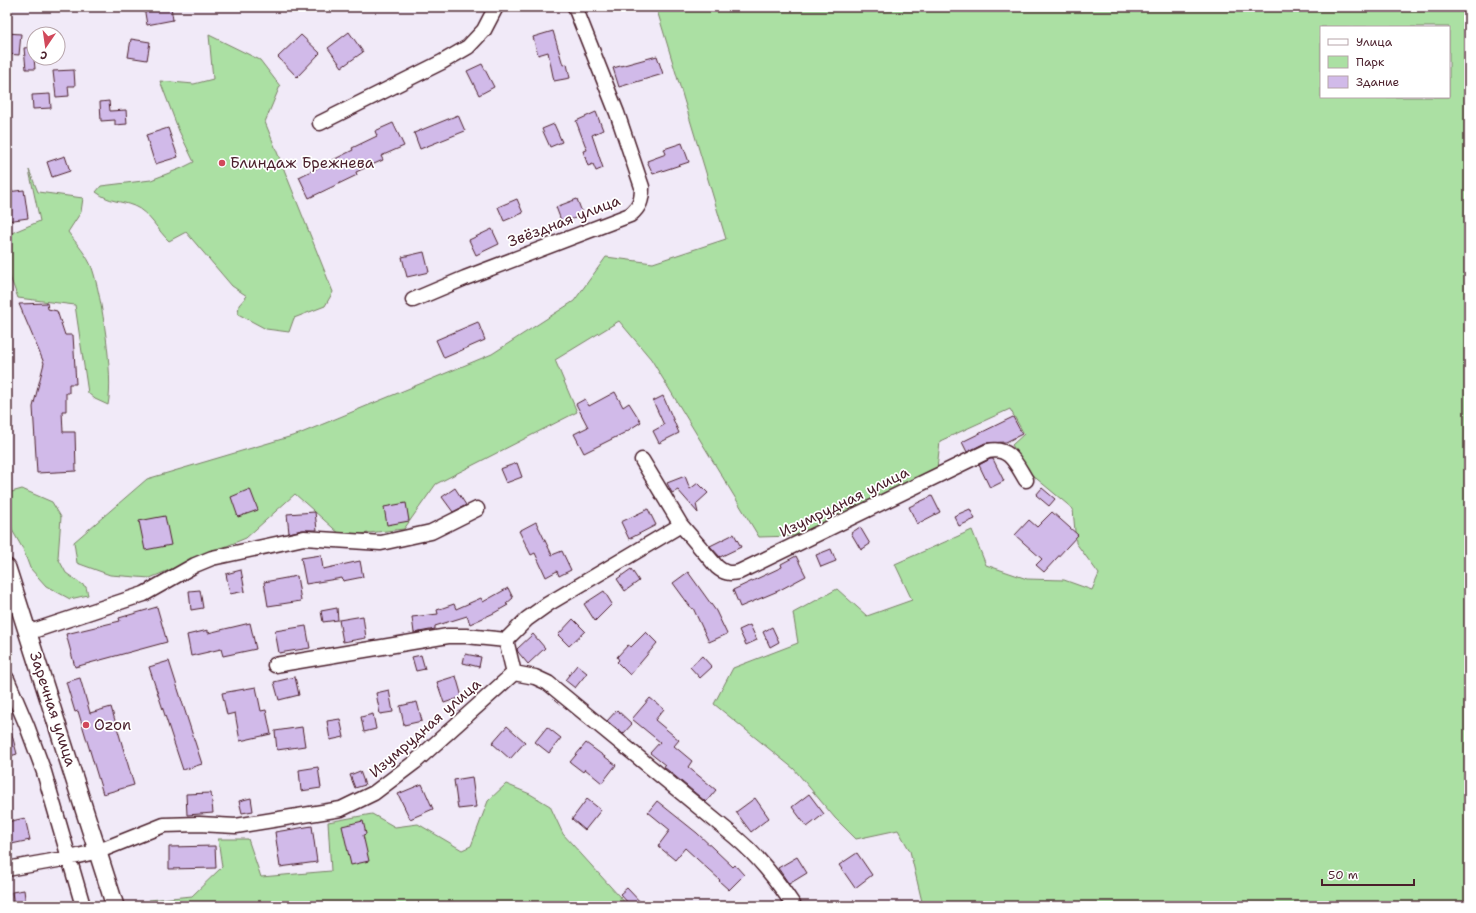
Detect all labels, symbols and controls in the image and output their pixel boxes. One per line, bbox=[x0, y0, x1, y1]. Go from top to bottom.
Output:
north arrow bbox=[26, 26, 66, 66]
legend bbox=[1320, 26, 1450, 98]
text: Улица bbox=[1356, 34, 1393, 50]
text: С bbox=[39, 47, 49, 63]
text: Парк bbox=[1356, 54, 1385, 70]
text: Здание bbox=[1356, 74, 1400, 90]
place label: Блиндаж Брежнева bbox=[230, 153, 375, 173]
marker: Блиндаж Брежнева bbox=[217, 158, 227, 168]
street label: Звёздная улица bbox=[505, 190, 624, 252]
street label: Изумрудная улица bbox=[776, 462, 913, 542]
street label: Заречная улица bbox=[25, 649, 81, 770]
street label: Изумрудная улица bbox=[365, 674, 485, 782]
place label: Ozon bbox=[94, 715, 131, 735]
marker: Ozon bbox=[81, 720, 91, 730]
scale bar bbox=[1322, 861, 1414, 887]
text: 50 m bbox=[1328, 867, 1358, 883]

